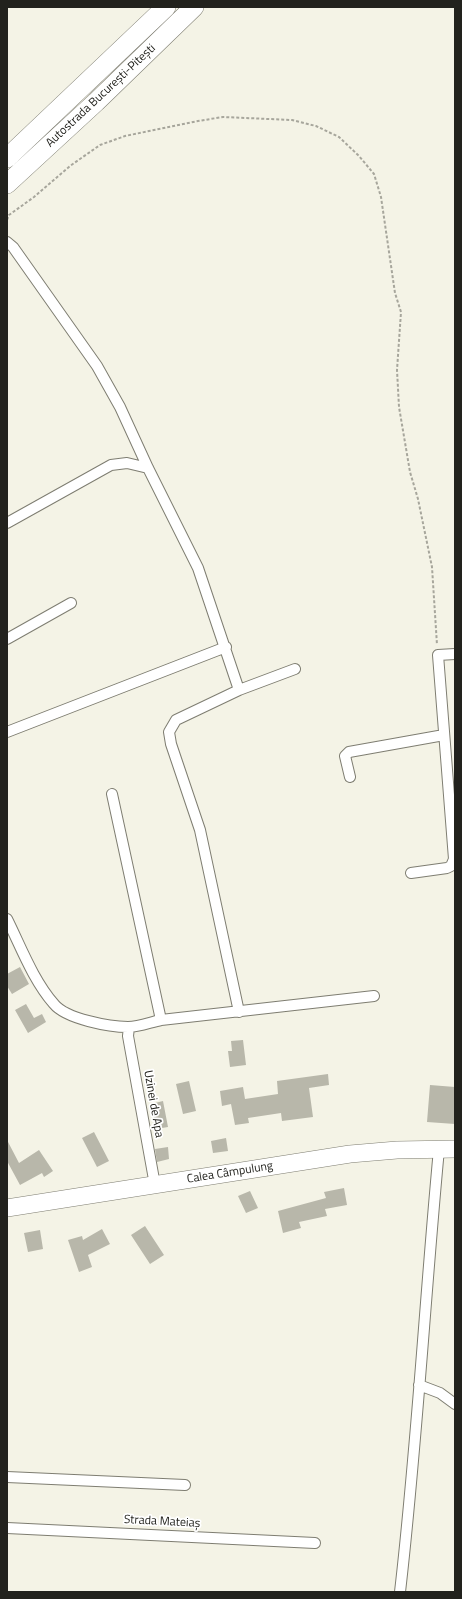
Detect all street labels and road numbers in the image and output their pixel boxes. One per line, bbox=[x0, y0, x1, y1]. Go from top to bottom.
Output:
street label: Autostrada București-Pitești bbox=[43, 41, 159, 151]
street label: Uzinei de Apa bbox=[140, 1069, 166, 1139]
street label: Calea Câmpulung bbox=[186, 1159, 274, 1187]
street label: Strada Mateiaș bbox=[123, 1513, 201, 1531]

